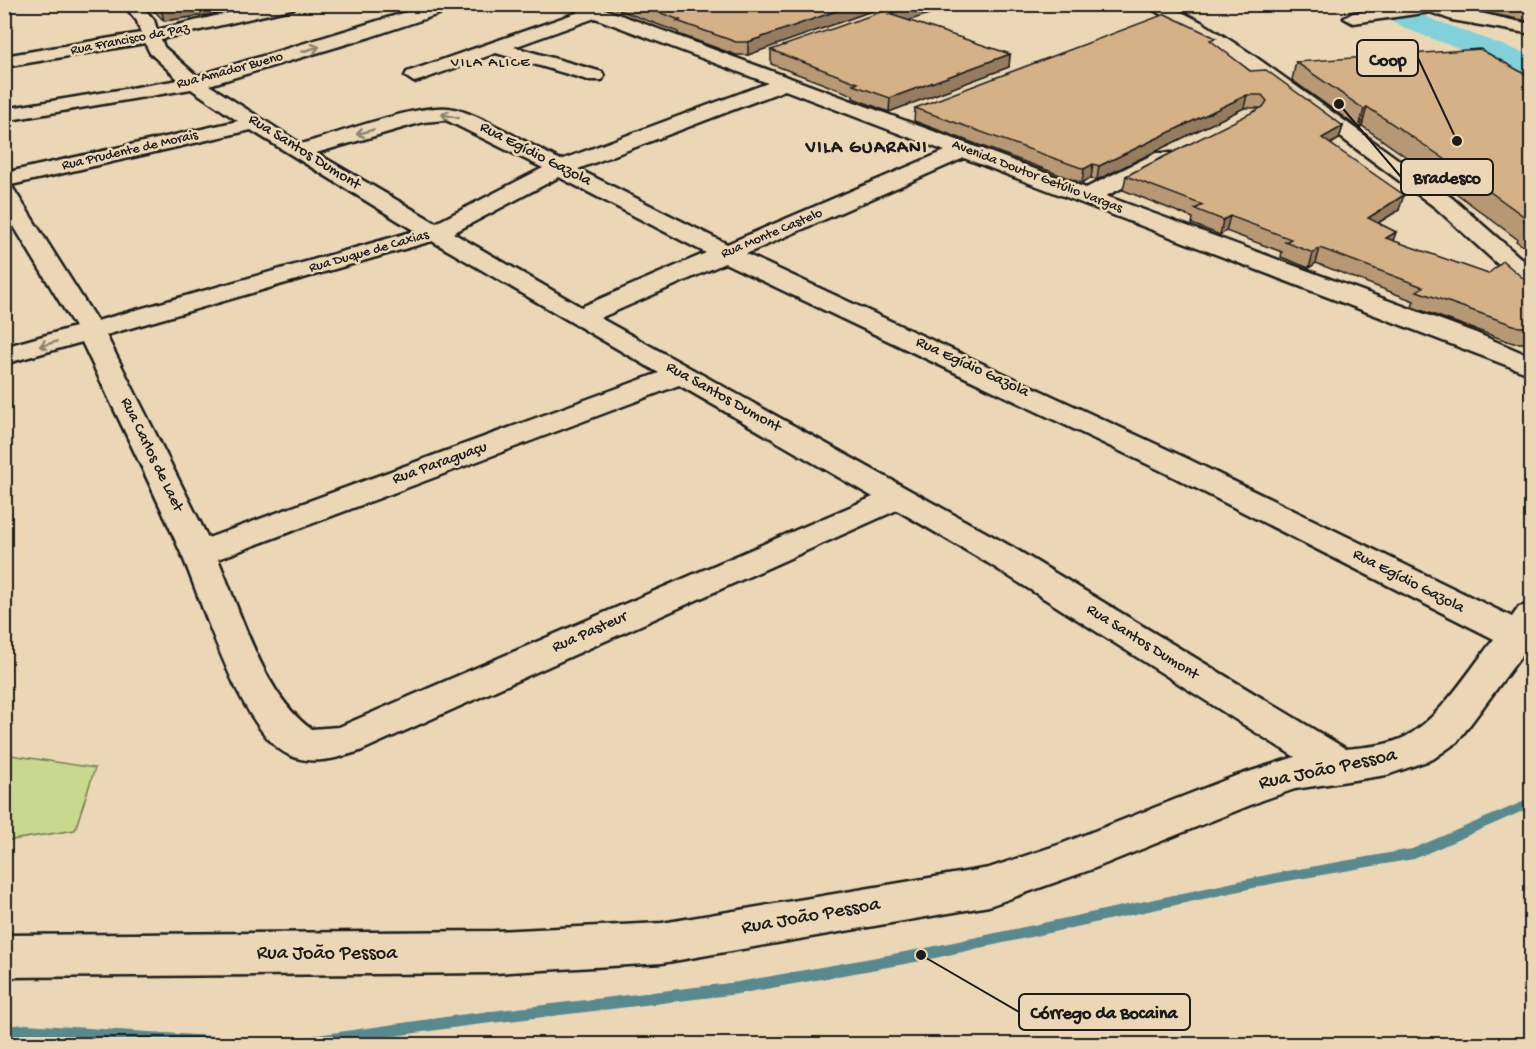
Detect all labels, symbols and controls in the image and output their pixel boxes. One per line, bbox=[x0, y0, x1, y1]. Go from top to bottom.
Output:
street label: Rua Francisco da Paz bbox=[69, 20, 192, 60]
callout: Coop bbox=[1357, 40, 1418, 76]
one-way arrow bbox=[301, 43, 320, 54]
street label: Rua Amador Bueno bbox=[175, 49, 285, 93]
text: Coop bbox=[1368, 51, 1407, 72]
district label: VILA ALICE bbox=[450, 54, 531, 72]
one-way arrow bbox=[441, 110, 460, 122]
street label: Rua Santos Dumont bbox=[244, 111, 365, 196]
street label: Rua Egídio Gazola bbox=[476, 119, 595, 192]
street label: Rua Prudente de Morais bbox=[60, 127, 201, 175]
one-way arrow bbox=[356, 127, 375, 138]
street label: Avenida Doutor Getúlio Vargas bbox=[949, 137, 1125, 218]
district label: VILA GUARANI bbox=[805, 138, 928, 159]
callout: Bradesco bbox=[1401, 159, 1493, 195]
text: Bradesco bbox=[1412, 169, 1481, 190]
street label: Rua Monte Castelo bbox=[719, 205, 825, 263]
street label: Rua Duque de Caxias bbox=[307, 227, 432, 277]
street label: Rua Egídio Gazola bbox=[912, 333, 1033, 403]
one-way arrow bbox=[39, 339, 58, 350]
street label: Rua Santos Dumont bbox=[662, 358, 785, 438]
street label: Rua Carlos de Laet bbox=[115, 395, 187, 516]
street label: Rua Paraguaçu bbox=[390, 438, 490, 490]
street label: Rua Egídio Gazola bbox=[1349, 546, 1468, 619]
street label: Rua Santos Dumont bbox=[1082, 601, 1203, 686]
street label: Rua Pasteur bbox=[550, 607, 632, 658]
street label: Rua João Pessoa bbox=[1257, 744, 1400, 796]
street label: Rua João Pessoa bbox=[740, 893, 883, 941]
street label: Rua João Pessoa bbox=[257, 943, 398, 966]
callout: Córrego da Bocaina bbox=[1019, 994, 1190, 1030]
text: Córrego da Bocaina bbox=[1030, 1004, 1178, 1025]

